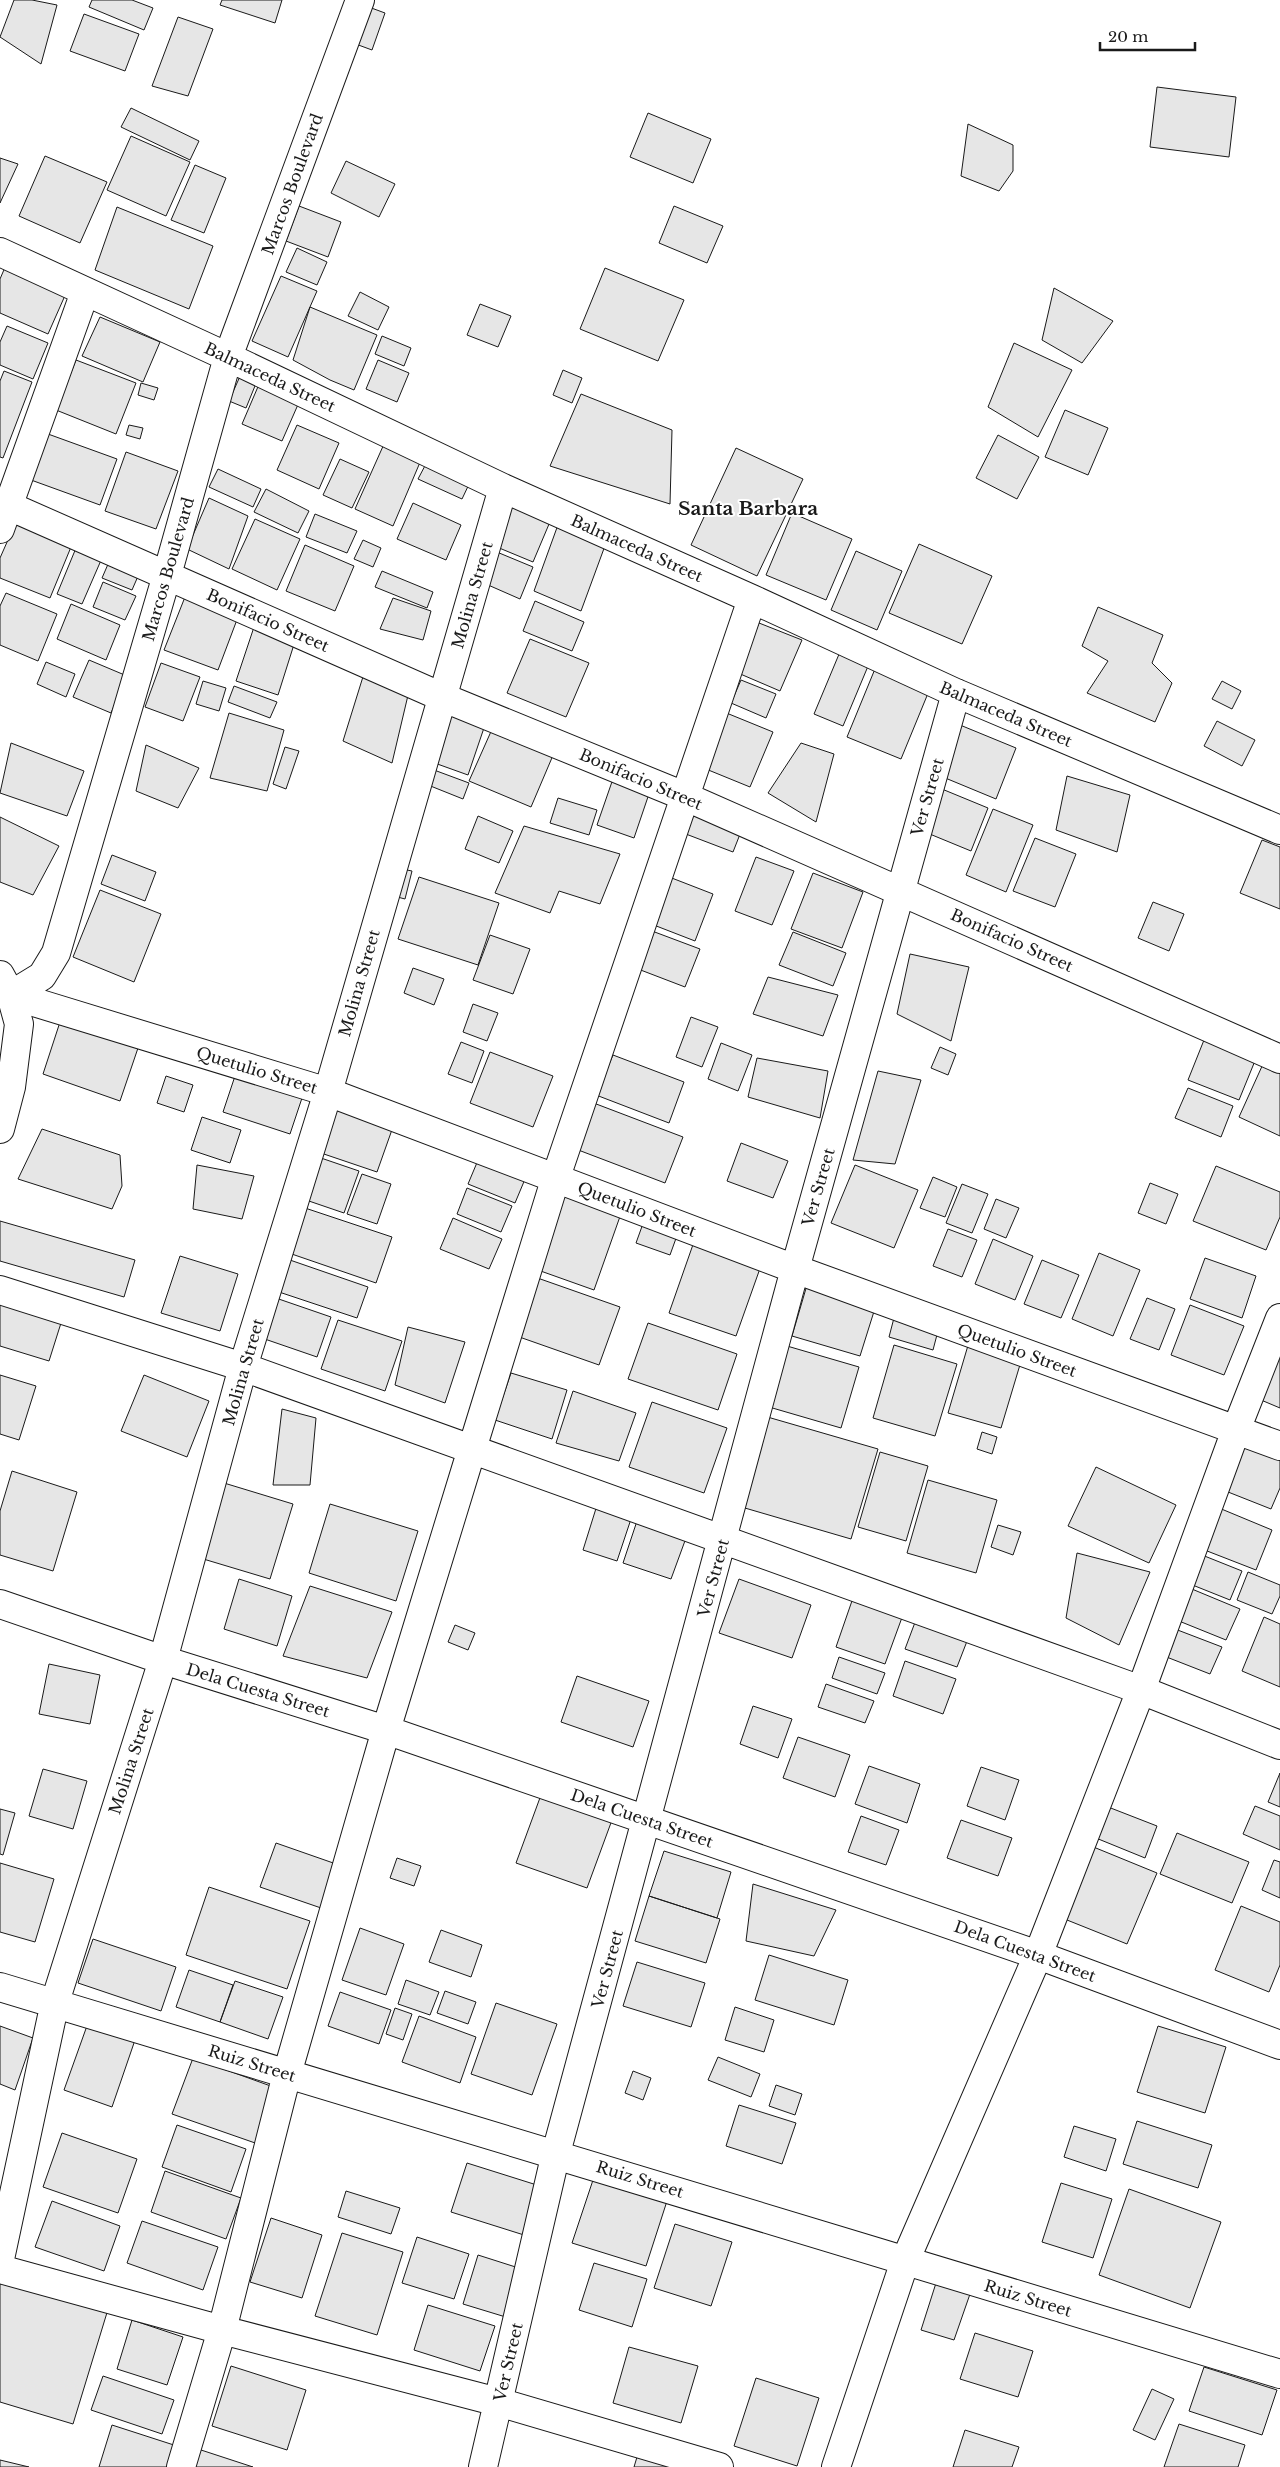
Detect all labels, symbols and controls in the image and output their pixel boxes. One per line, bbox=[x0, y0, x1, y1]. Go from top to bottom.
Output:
scale bar bbox=[1100, 20, 1195, 52]
text: 20 m bbox=[1108, 27, 1148, 46]
street label: Marcos Boulevard bbox=[257, 110, 327, 257]
street label: Balmaceda Street bbox=[201, 338, 339, 416]
street label: Marcos Boulevard bbox=[138, 494, 198, 643]
district label: Santa Barbara bbox=[678, 497, 818, 520]
street label: Balmaceda Street bbox=[568, 510, 706, 586]
street label: Molina Street bbox=[447, 539, 497, 651]
street label: Bonifacio Street bbox=[204, 584, 332, 656]
street label: Balmaceda Street bbox=[937, 677, 1075, 751]
street label: Bonifacio Street bbox=[576, 744, 706, 814]
street label: Ver Street bbox=[906, 756, 948, 839]
street label: Bonifacio Street bbox=[948, 904, 1076, 976]
street label: Molina Street bbox=[334, 927, 384, 1039]
street label: Quetulio Street bbox=[194, 1042, 320, 1098]
street label: Ver Street bbox=[797, 1146, 839, 1229]
street label: Quetulio Street bbox=[575, 1177, 699, 1241]
street label: Molina Street bbox=[218, 1316, 268, 1428]
street label: Quetulio Street bbox=[955, 1319, 1079, 1381]
street label: Ver Street bbox=[693, 1537, 733, 1620]
street label: Dela Cuesta Street bbox=[184, 1659, 332, 1721]
street label: Molina Street bbox=[104, 1705, 158, 1817]
street label: Dela Cuesta Street bbox=[568, 1784, 716, 1852]
street label: Dela Cuesta Street bbox=[951, 1916, 1099, 1986]
street label: Ver Street bbox=[587, 1928, 627, 2011]
street label: Ruiz Street bbox=[206, 2040, 298, 2086]
street label: Ruiz Street bbox=[594, 2156, 686, 2202]
street label: Ruiz Street bbox=[982, 2275, 1074, 2321]
street label: Ver Street bbox=[489, 2321, 527, 2404]

